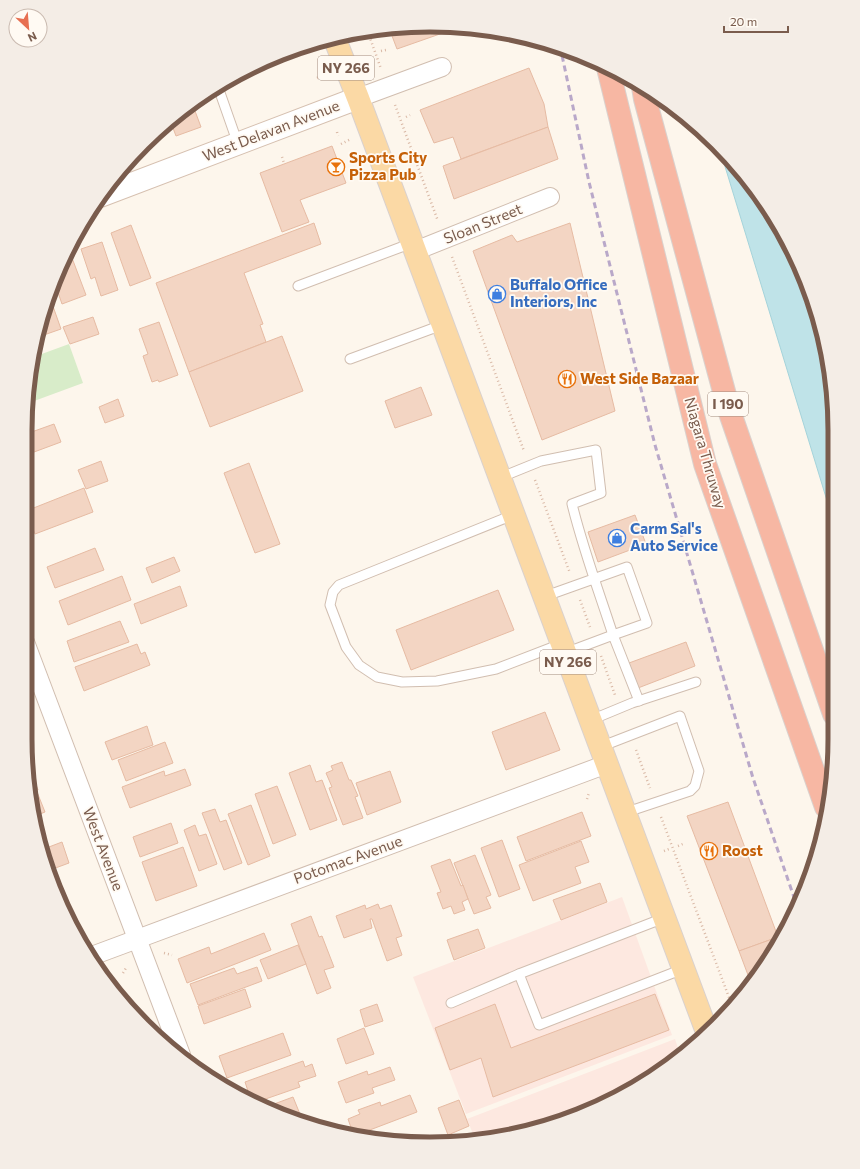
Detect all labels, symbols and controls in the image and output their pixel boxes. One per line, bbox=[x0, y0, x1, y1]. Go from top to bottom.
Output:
north arrow bbox=[8, 8, 48, 48]
scale bar bbox=[724, 8, 788, 34]
text: 20 m bbox=[730, 14, 757, 28]
text: N bbox=[26, 30, 39, 45]
road number: NY 266 bbox=[318, 56, 374, 80]
street label: West Delavan Avenue bbox=[200, 96, 342, 165]
place label: Sports City Pizza Pub bbox=[349, 148, 428, 183]
bar icon: Sports City Pizza Pub bbox=[326, 157, 346, 177]
street label: Sloan Street bbox=[441, 199, 525, 247]
place label: Buffalo Office Interiors, Inc bbox=[510, 275, 608, 310]
shop icon: Buffalo Office Interiors, Inc bbox=[487, 284, 507, 304]
restaurant icon: West Side Bazaar bbox=[557, 369, 577, 389]
place label: West Side Bazaar bbox=[580, 369, 699, 387]
road number: I 190 bbox=[708, 392, 748, 416]
street label: Niagara Thruway bbox=[681, 395, 731, 511]
place label: Carm Sal's Auto Service bbox=[630, 519, 718, 554]
shop icon: Carm Sal's Auto Service bbox=[607, 528, 627, 548]
road number: NY 266 bbox=[540, 650, 596, 674]
street label: West Avenue bbox=[80, 804, 128, 893]
street label: Potomac Avenue bbox=[291, 831, 404, 887]
restaurant icon: Roost bbox=[699, 841, 719, 861]
place label: Roost bbox=[722, 841, 763, 859]

